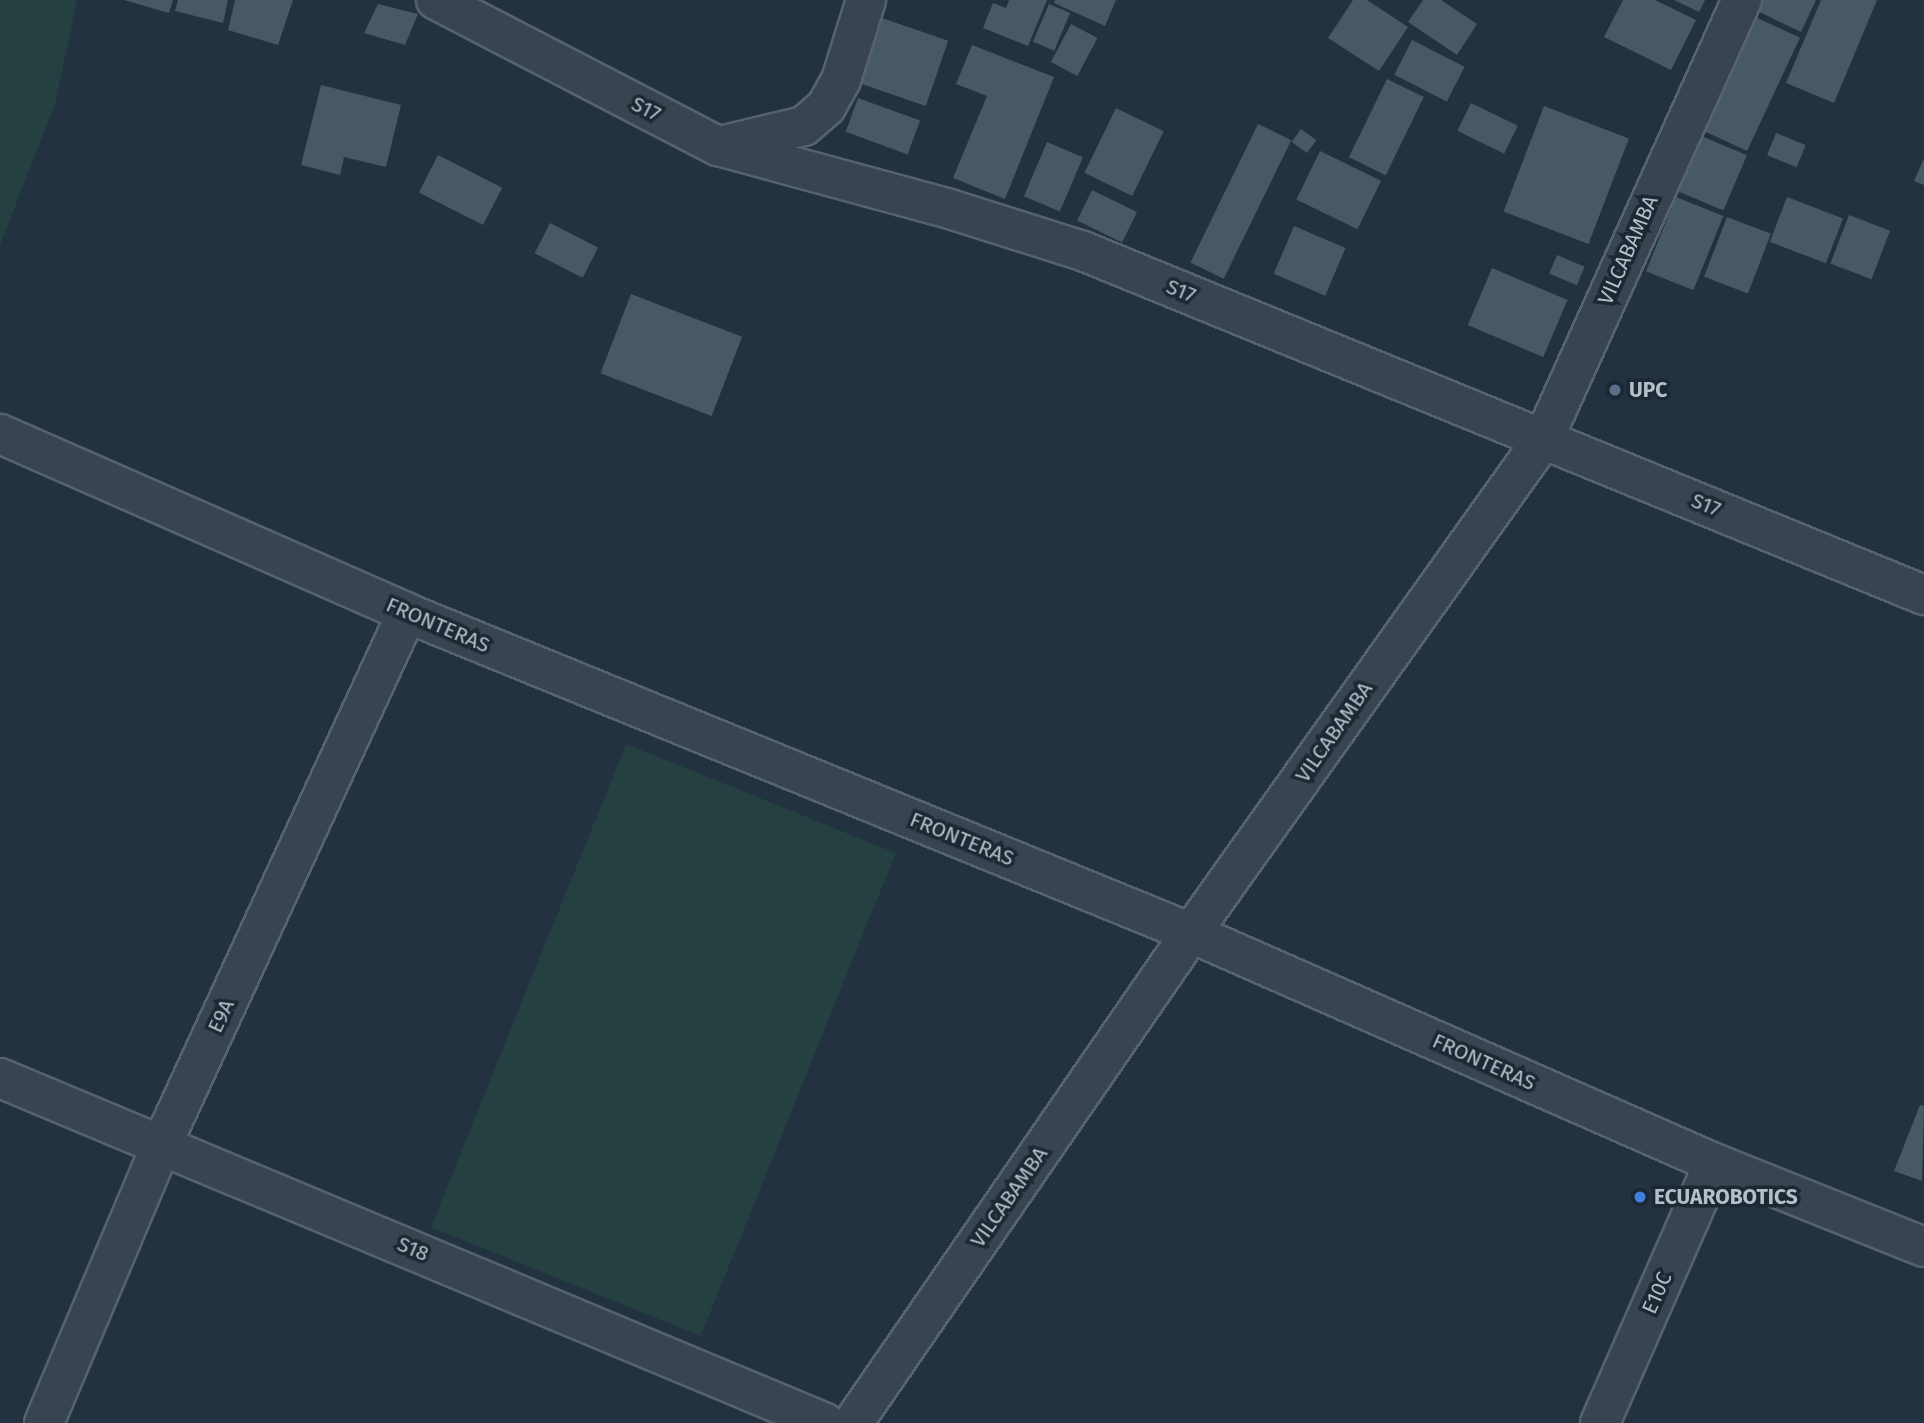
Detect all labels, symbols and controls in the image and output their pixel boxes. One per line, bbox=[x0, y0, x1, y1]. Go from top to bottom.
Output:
street label: S17 bbox=[627, 91, 665, 127]
street label: VILCABAMBA bbox=[1593, 191, 1663, 309]
street label: S17 bbox=[1163, 274, 1199, 308]
place label: UPC bbox=[1629, 377, 1667, 403]
marker: UPC bbox=[1607, 382, 1623, 398]
street label: S17 bbox=[1688, 488, 1724, 522]
street label: FRONTERAS bbox=[382, 592, 494, 658]
street label: VILCABAMBA bbox=[1290, 677, 1378, 787]
street label: FRONTERAS bbox=[906, 807, 1018, 871]
street label: E9A bbox=[202, 995, 240, 1037]
street label: FRONTERAS bbox=[1429, 1028, 1539, 1096]
street label: VILCABAMBA bbox=[965, 1142, 1053, 1252]
place label: ECUAROBOTICS bbox=[1654, 1184, 1798, 1210]
marker: ECUAROBOTICS bbox=[1632, 1189, 1648, 1205]
street label: S18 bbox=[394, 1231, 432, 1267]
street label: E10C bbox=[1637, 1268, 1677, 1318]

